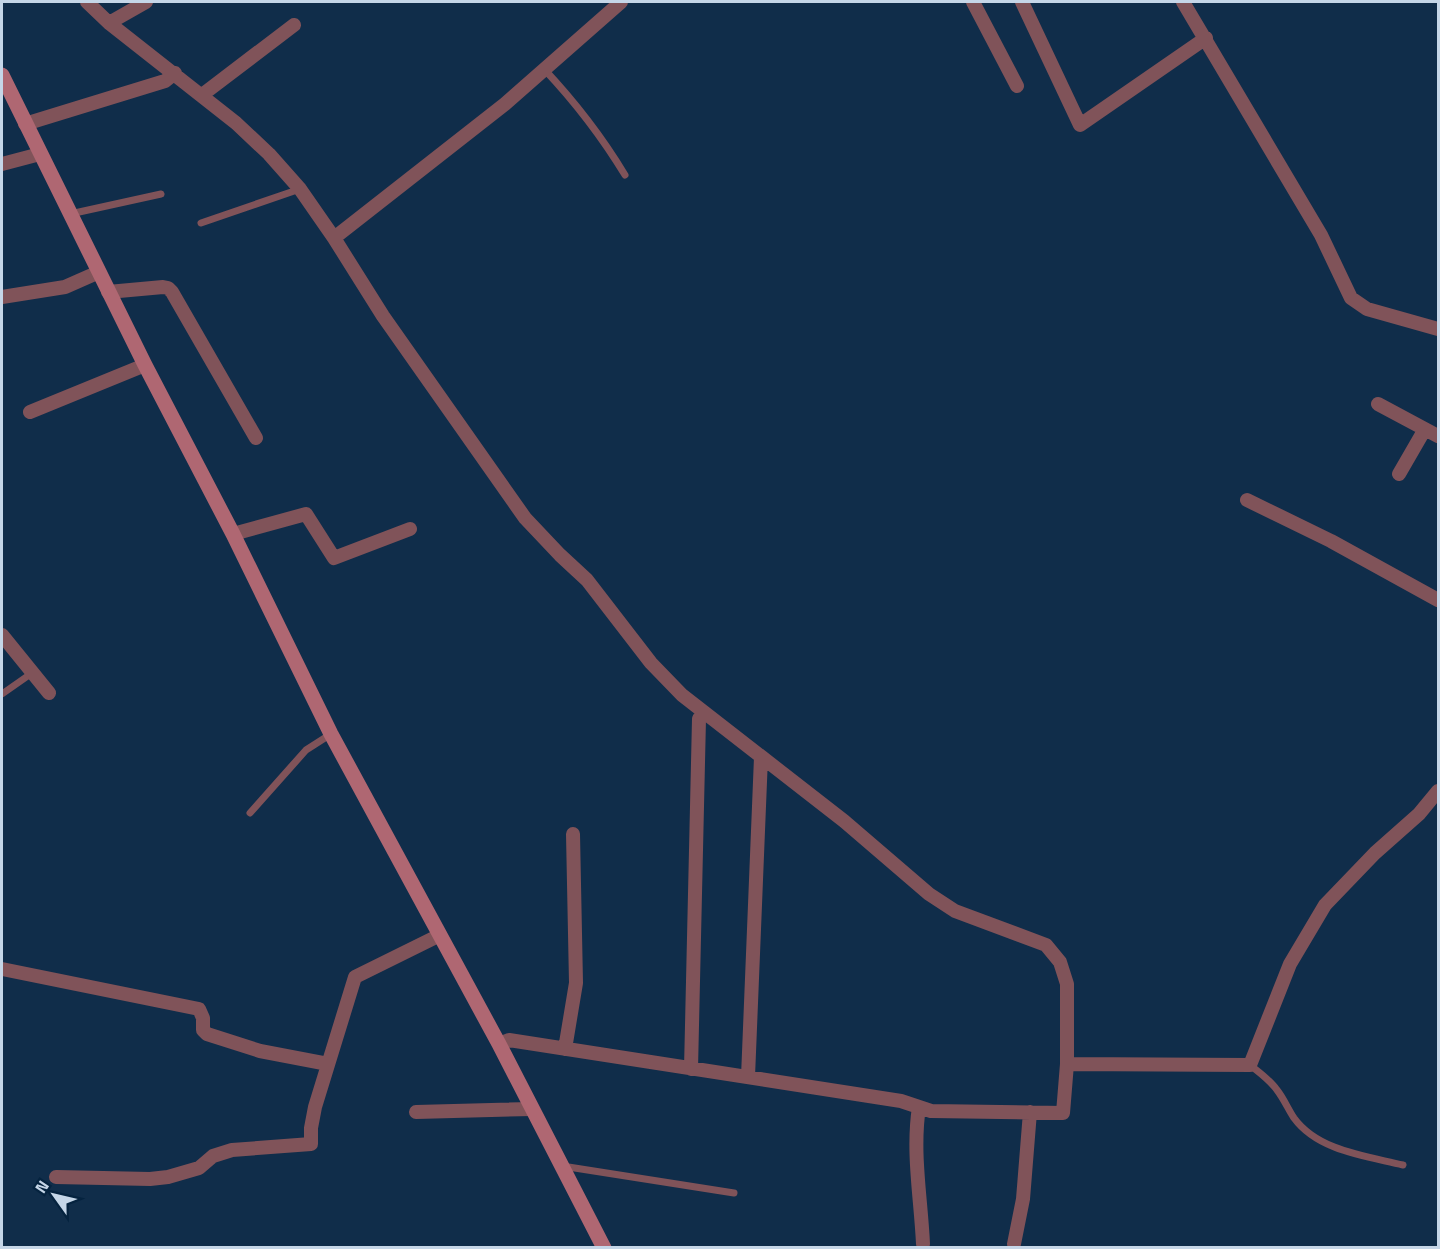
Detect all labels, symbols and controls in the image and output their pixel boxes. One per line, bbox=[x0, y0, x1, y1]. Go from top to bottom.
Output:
north arrow bbox=[24, 1165, 84, 1225]
text: N bbox=[29, 1175, 55, 1198]

